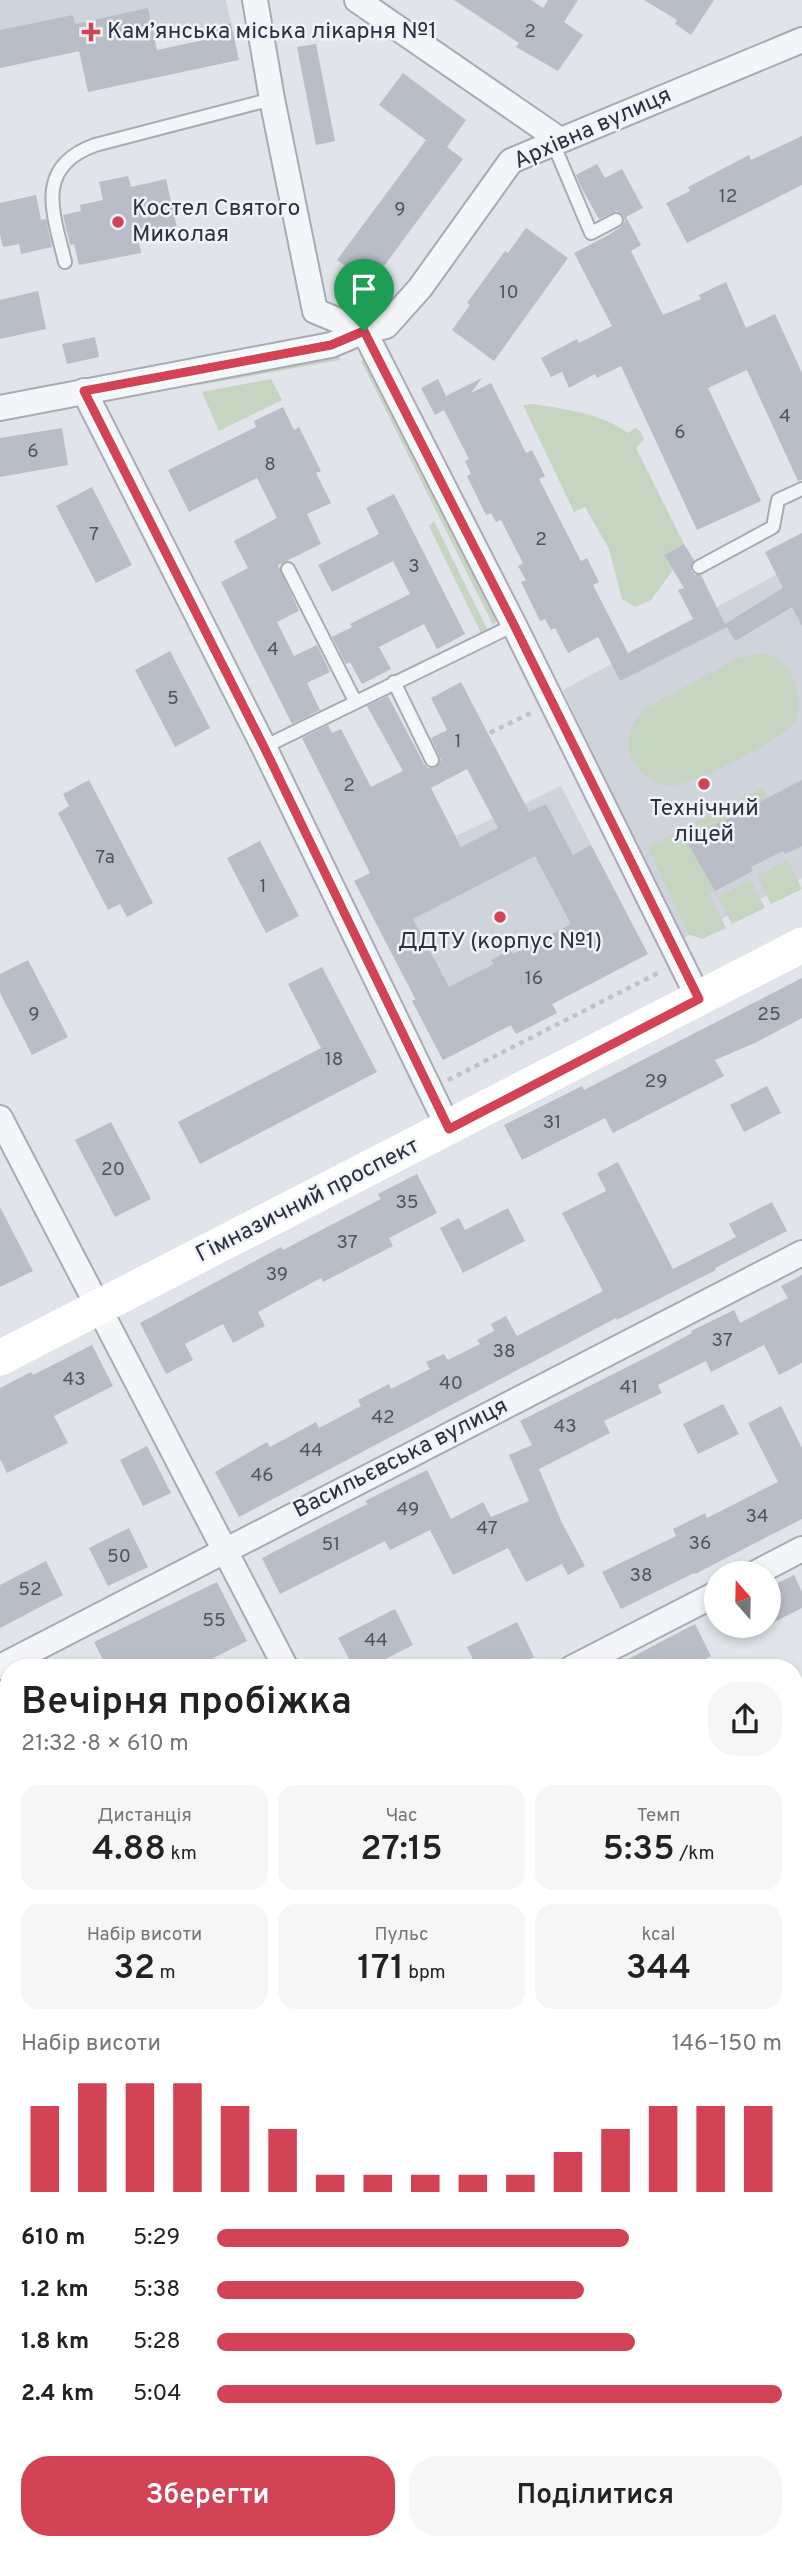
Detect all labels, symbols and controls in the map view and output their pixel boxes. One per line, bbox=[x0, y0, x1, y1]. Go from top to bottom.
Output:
place label: Кам’янська міська лікарня №1 bbox=[107, 18, 437, 47]
house number: 2 bbox=[524, 20, 536, 44]
marker: Кам’янська міська лікарня №1 bbox=[81, 22, 101, 42]
street label: Архівна вулиця bbox=[510, 81, 676, 177]
house number: 12 bbox=[719, 185, 737, 209]
place label: Костел Святого Миколая bbox=[132, 195, 300, 250]
house number: 9 bbox=[394, 198, 406, 222]
marker: Костел Святого Миколая bbox=[110, 214, 126, 230]
pin bbox=[334, 259, 394, 331]
icon: arrive bbox=[345, 270, 383, 308]
house number: 10 bbox=[499, 281, 519, 305]
house number: 4 bbox=[779, 405, 791, 429]
house number: 6 bbox=[674, 421, 686, 445]
house number: 6 bbox=[27, 440, 39, 464]
house number: 8 bbox=[264, 453, 276, 477]
house number: 7 bbox=[89, 523, 99, 547]
house number: 2 bbox=[535, 528, 547, 552]
house number: 3 bbox=[408, 555, 420, 579]
house number: 4 bbox=[267, 638, 279, 662]
house number: 5 bbox=[167, 687, 179, 711]
house number: 1 bbox=[454, 730, 462, 754]
house number: 2 bbox=[343, 774, 355, 798]
marker: Технічний ліцей bbox=[696, 776, 712, 792]
place label: Технічний ліцей bbox=[649, 795, 759, 850]
house number: 7а bbox=[95, 846, 115, 870]
house number: 1 bbox=[259, 875, 267, 899]
marker: ДДТУ (корпус №1) bbox=[492, 909, 508, 925]
place label: ДДТУ (корпус №1) bbox=[398, 928, 602, 957]
house number: 16 bbox=[525, 967, 543, 991]
house number: 9 bbox=[28, 1003, 40, 1027]
house number: 25 bbox=[757, 1003, 781, 1027]
house number: 18 bbox=[325, 1048, 343, 1072]
house number: 29 bbox=[645, 1070, 667, 1094]
house number: 31 bbox=[543, 1111, 561, 1135]
street label: Гімназичний проспект bbox=[192, 1132, 424, 1270]
house number: 20 bbox=[101, 1158, 125, 1182]
house number: 35 bbox=[395, 1191, 419, 1215]
house number: 37 bbox=[336, 1231, 358, 1255]
house number: 39 bbox=[266, 1263, 288, 1287]
house number: 37 bbox=[711, 1329, 733, 1353]
house number: 38 bbox=[492, 1340, 516, 1364]
house number: 43 bbox=[62, 1368, 86, 1392]
house number: 40 bbox=[439, 1372, 463, 1396]
house number: 41 bbox=[620, 1376, 638, 1400]
street label: Васильєвська вулиця bbox=[289, 1392, 513, 1526]
house number: 42 bbox=[371, 1406, 395, 1430]
house number: 43 bbox=[553, 1415, 577, 1439]
house number: 44 bbox=[299, 1439, 323, 1463]
house number: 46 bbox=[250, 1464, 274, 1488]
house number: 49 bbox=[397, 1498, 419, 1522]
house number: 34 bbox=[745, 1505, 769, 1529]
house number: 47 bbox=[476, 1517, 498, 1541]
house number: 36 bbox=[689, 1532, 711, 1556]
house number: 51 bbox=[322, 1533, 340, 1557]
house number: 50 bbox=[107, 1545, 131, 1569]
north arrow bbox=[704, 1561, 780, 1638]
map controls bbox=[704, 1561, 781, 1638]
house number: 38 bbox=[629, 1564, 653, 1588]
house number: 52 bbox=[18, 1578, 42, 1602]
house number: 55 bbox=[202, 1609, 226, 1633]
house number: 44 bbox=[364, 1629, 388, 1653]
text: Вечірня пробіжка bbox=[21, 1679, 352, 1728]
button: share bbox=[708, 1682, 782, 1756]
text: 21:32 · 8 × 610 m bbox=[21, 1730, 189, 1759]
text: Дистанція bbox=[97, 1804, 192, 1828]
text: Час bbox=[385, 1804, 418, 1828]
text: Темп bbox=[637, 1804, 680, 1828]
text: 4.88 bbox=[92, 1828, 166, 1872]
text: 27:15 bbox=[360, 1828, 443, 1872]
text: 5:35 bbox=[602, 1828, 675, 1872]
text: km bbox=[166, 1842, 197, 1866]
text: /km bbox=[675, 1842, 715, 1866]
text: Набір висоти bbox=[87, 1923, 202, 1947]
text: Пульс bbox=[374, 1923, 429, 1947]
text: kcal bbox=[642, 1923, 675, 1947]
text: 32 bbox=[113, 1947, 155, 1991]
text: 171 bbox=[357, 1947, 404, 1991]
text: 344 bbox=[626, 1947, 691, 1991]
text: m bbox=[155, 1961, 176, 1985]
text: bpm bbox=[404, 1961, 446, 1985]
text: Набір висоти bbox=[21, 2030, 161, 2059]
text: 146–150 m bbox=[672, 2030, 782, 2059]
text: 610 m bbox=[21, 2224, 85, 2253]
text: 5:29 bbox=[133, 2224, 180, 2253]
text: 1.2 km bbox=[21, 2276, 89, 2305]
text: 5:38 bbox=[133, 2276, 180, 2305]
text: 1.8 km bbox=[21, 2328, 89, 2357]
text: 5:28 bbox=[133, 2328, 181, 2357]
text: 2.4 km bbox=[21, 2380, 94, 2409]
text: 5:04 bbox=[133, 2380, 182, 2409]
button: Зберегти bbox=[21, 2456, 395, 2536]
button: Поділитися bbox=[409, 2456, 782, 2536]

